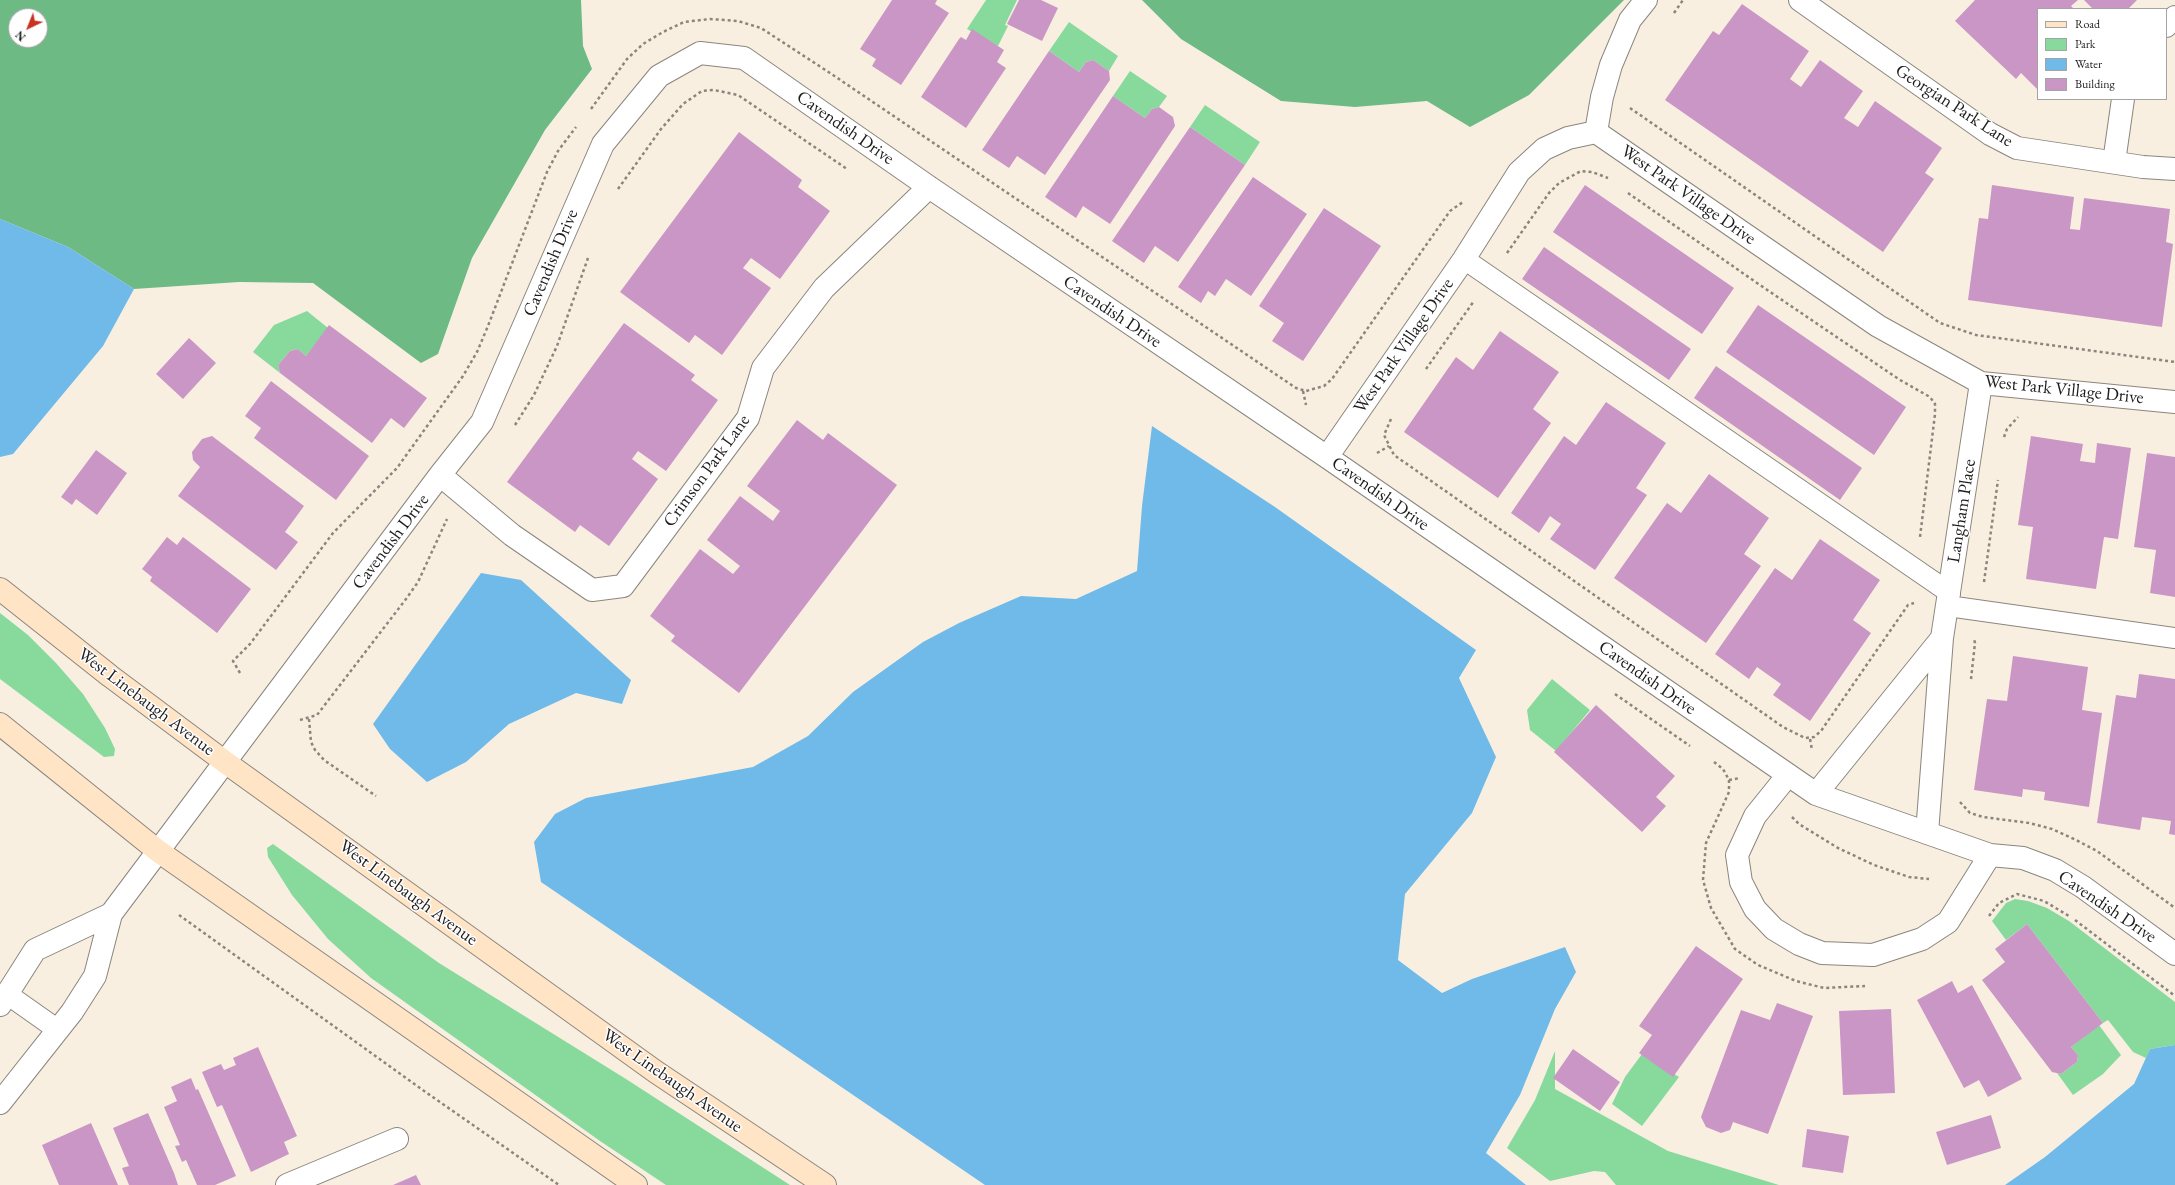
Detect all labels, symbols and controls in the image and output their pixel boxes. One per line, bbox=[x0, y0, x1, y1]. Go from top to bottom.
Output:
north arrow bbox=[8, 8, 48, 48]
legend bbox=[2037, 8, 2167, 100]
text: Road bbox=[2075, 16, 2100, 32]
text: N bbox=[12, 28, 29, 44]
text: Park bbox=[2075, 36, 2095, 52]
text: Water bbox=[2075, 56, 2102, 72]
street label: Georgian Park Lane bbox=[1891, 60, 2017, 152]
text: Building bbox=[2075, 76, 2115, 92]
street label: Cavendish Drive bbox=[792, 86, 898, 170]
street label: West Park Village Drive bbox=[1616, 140, 1760, 250]
street label: Cavendish Drive bbox=[519, 206, 583, 320]
street label: Cavendish Drive bbox=[1059, 271, 1165, 353]
street label: West Park Village Drive bbox=[1349, 274, 1459, 418]
street label: West Park Village Drive bbox=[1983, 371, 2145, 409]
street label: Crimson Park Lane bbox=[659, 411, 755, 531]
street label: Cavendish Drive bbox=[1327, 452, 1433, 536]
street label: Langham Place bbox=[1943, 458, 1981, 564]
street label: Cavendish Drive bbox=[348, 490, 434, 594]
street label: Cavendish Drive bbox=[1594, 636, 1700, 720]
street label: West Linebaugh Avenue bbox=[73, 643, 219, 761]
street label: West Linebaugh Avenue bbox=[334, 835, 482, 951]
street label: Cavendish Drive bbox=[2054, 866, 2160, 948]
street label: West Linebaugh Avenue bbox=[598, 1025, 746, 1137]

